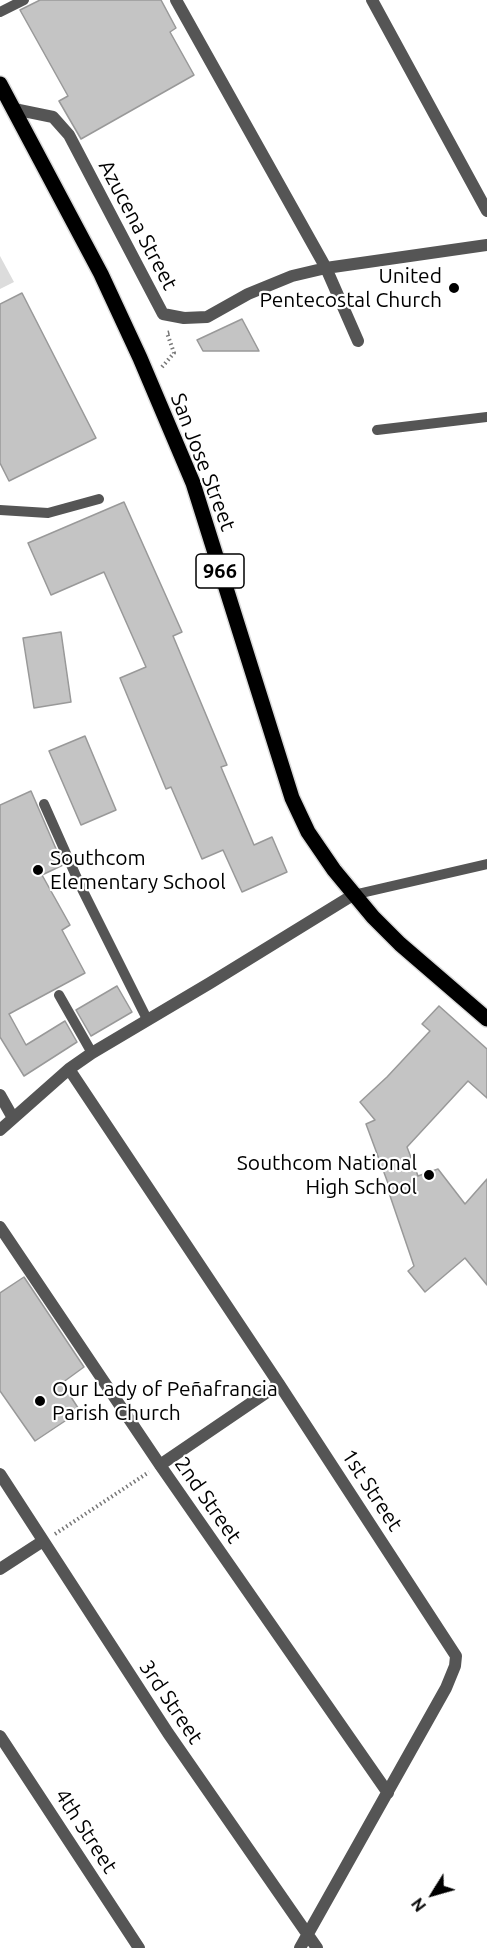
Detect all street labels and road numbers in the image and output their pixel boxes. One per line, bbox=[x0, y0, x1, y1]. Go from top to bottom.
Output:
street label: Azucena Street bbox=[93, 156, 183, 294]
street label: San Jose Street bbox=[165, 390, 241, 534]
road number: 966 bbox=[196, 554, 244, 588]
street label: 1st Street bbox=[336, 1444, 408, 1536]
street label: 2nd Street bbox=[169, 1452, 247, 1548]
street label: 3rd Street bbox=[134, 1655, 208, 1749]
street label: 4th Street bbox=[49, 1784, 123, 1878]

